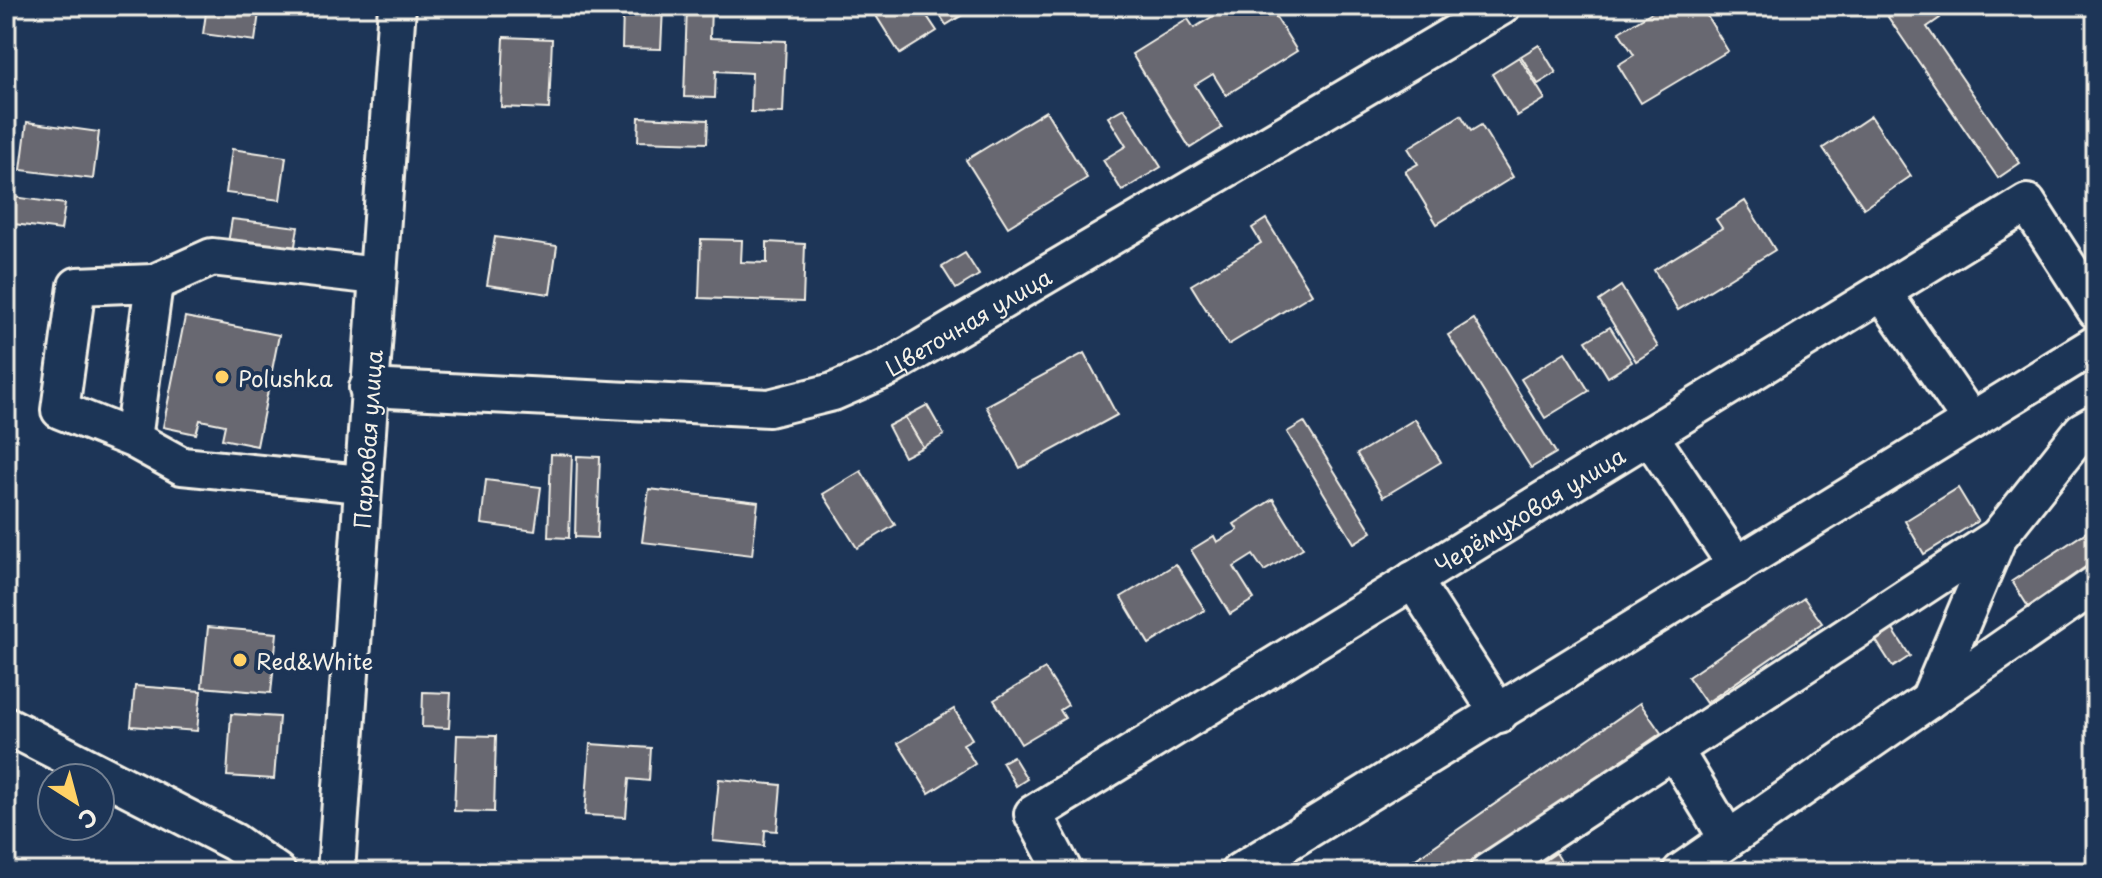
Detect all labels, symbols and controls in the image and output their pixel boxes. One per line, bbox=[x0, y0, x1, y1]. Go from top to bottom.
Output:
street label: Цветочная улица bbox=[878, 259, 1057, 383]
street label: Парковая улица bbox=[344, 348, 389, 530]
place label: Polushka bbox=[238, 361, 333, 394]
marker: Polushka bbox=[213, 368, 231, 386]
street label: Черёмуховая улица bbox=[1427, 438, 1631, 580]
place label: Red&White bbox=[256, 644, 373, 677]
marker: Red&White bbox=[231, 651, 249, 669]
north arrow bbox=[36, 762, 116, 842]
text: С bbox=[72, 801, 105, 838]

